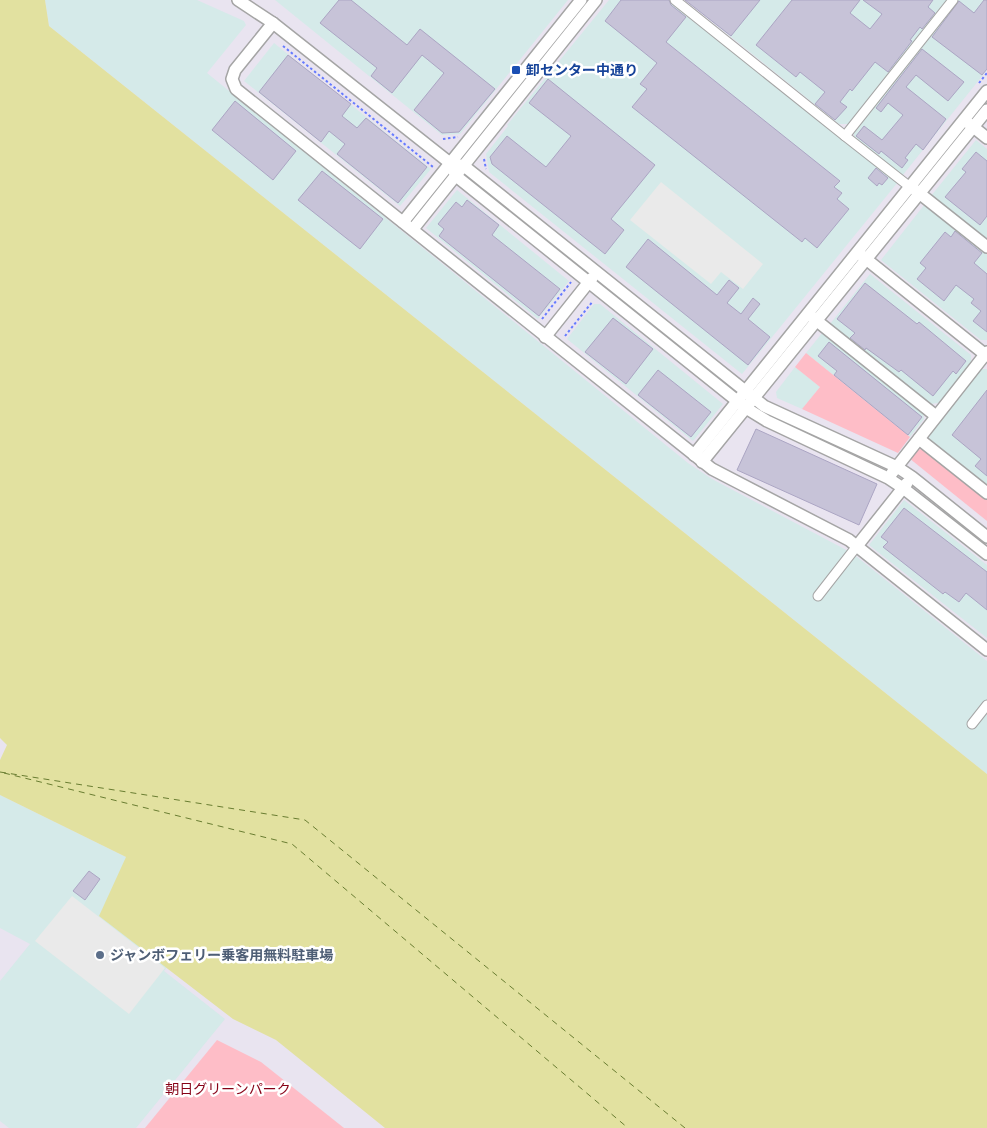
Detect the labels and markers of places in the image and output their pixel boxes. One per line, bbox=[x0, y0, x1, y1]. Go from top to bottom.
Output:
place label: 卸センター中通り bbox=[526, 62, 638, 79]
marker: 卸センター中通り bbox=[510, 64, 522, 76]
place label: ジャンボフェリー乗客用無料駐車場 bbox=[110, 947, 333, 964]
marker: ジャンボフェリー乗客用無料駐車場 bbox=[94, 949, 106, 961]

